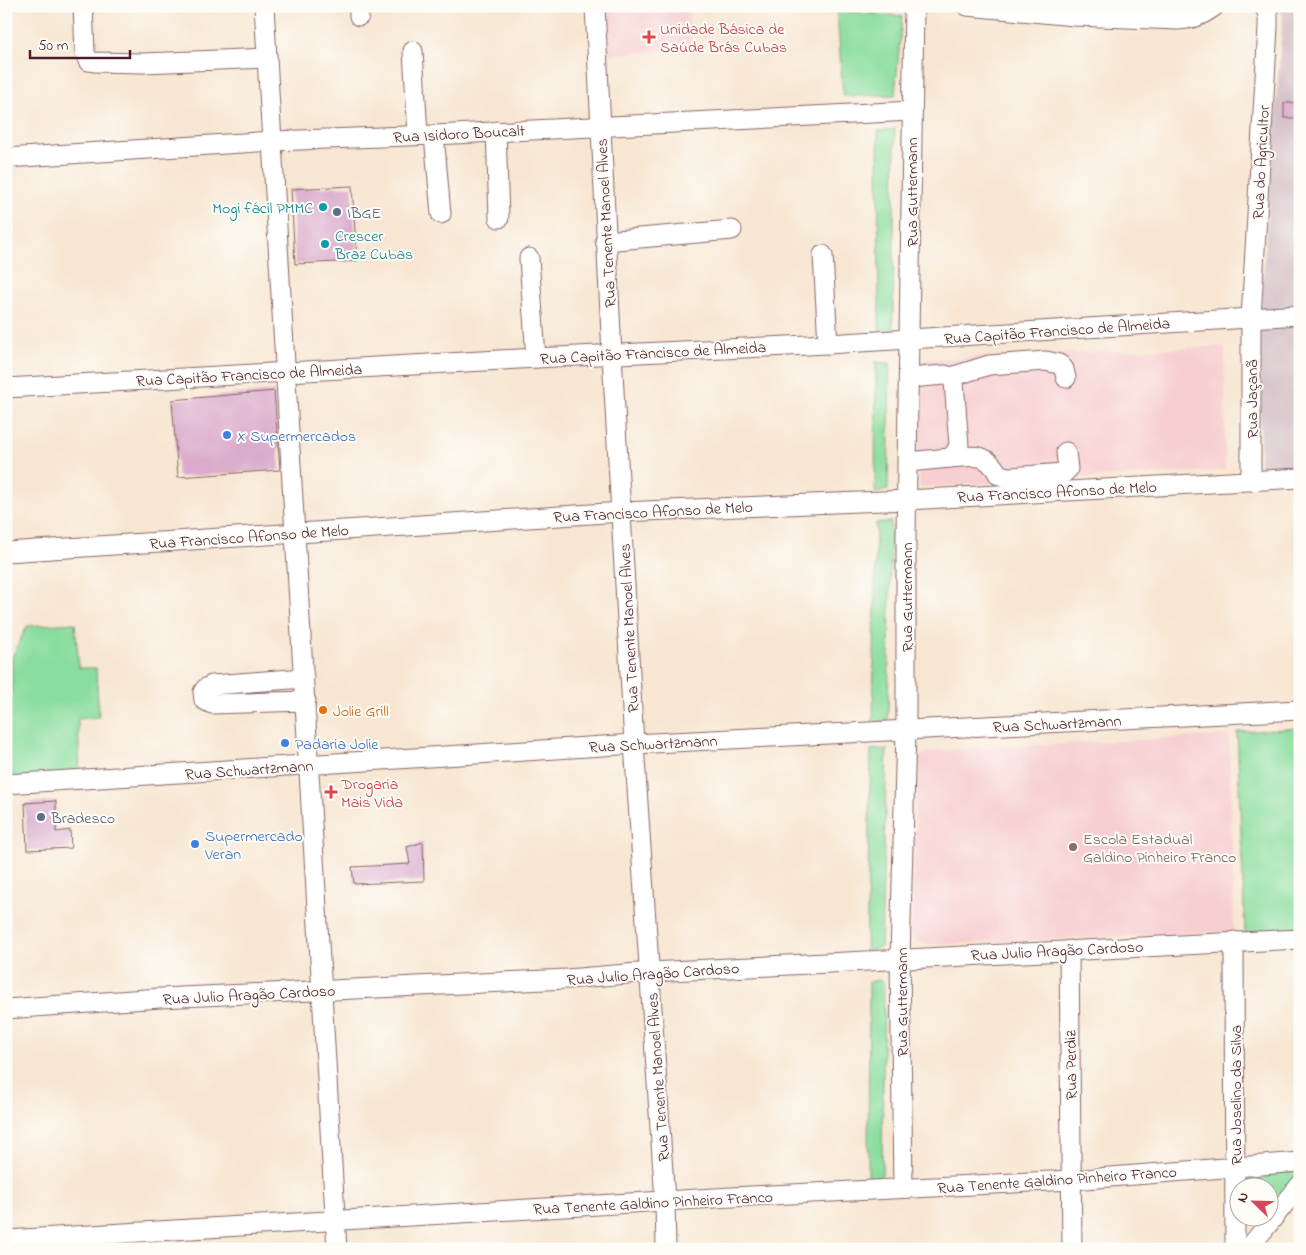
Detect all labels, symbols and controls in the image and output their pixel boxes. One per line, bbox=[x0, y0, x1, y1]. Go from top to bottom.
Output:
place label: Unidade Básica de Saúde Brás Cubas bbox=[660, 18, 787, 60]
scale bar bbox=[30, 28, 130, 60]
marker: Unidade Básica de Saúde Brás Cubas bbox=[642, 30, 656, 44]
text: 50 m bbox=[38, 35, 69, 57]
street label: Rua do Agricultor bbox=[1247, 104, 1277, 220]
street label: Rua Isidoro Boucalt bbox=[393, 120, 526, 150]
street label: Rua Guttermann bbox=[901, 137, 925, 247]
street label: Rua Tenente Manoel Alves bbox=[591, 138, 623, 308]
place label: Mogi fácil PMMC bbox=[212, 197, 313, 221]
marker: Mogi fácil PMMC bbox=[317, 201, 329, 213]
place label: IBGE bbox=[347, 202, 381, 226]
marker: IBGE bbox=[331, 206, 343, 218]
place label: Crescer Braz Cubas bbox=[334, 225, 413, 267]
marker: Crescer Braz Cubas bbox=[319, 238, 331, 250]
street label: Rua Capitão Francisco de Almeida bbox=[943, 312, 1171, 352]
street label: Rua Capitão Francisco de Almeida bbox=[539, 336, 767, 372]
street label: Rua Capitão Francisco de Almeida bbox=[135, 358, 363, 394]
street label: Rua Jaçanã bbox=[1241, 360, 1265, 438]
place label: X Supermercados bbox=[237, 425, 356, 449]
marker: X Supermercados bbox=[221, 429, 233, 441]
street label: Rua Francisco Afonso de Melo bbox=[957, 476, 1157, 510]
street label: Rua Francisco Afonso de Melo bbox=[553, 496, 753, 530]
street label: Rua Francisco Afonso de Melo bbox=[149, 519, 350, 557]
street label: Rua Guttermann bbox=[896, 542, 920, 652]
street label: Rua Tenente Manoel Alves bbox=[614, 543, 646, 713]
place label: Jolie Grill bbox=[333, 700, 389, 724]
marker: Jolie Grill bbox=[317, 704, 329, 716]
street label: Rua Schwartzmann bbox=[992, 710, 1122, 740]
street label: Rua Schwartzmann bbox=[588, 730, 718, 760]
place label: Padaria Jolie bbox=[295, 733, 379, 757]
marker: Padaria Jolie bbox=[279, 737, 291, 749]
street label: Rua Schwartzmann bbox=[184, 755, 314, 787]
place label: Drogaria Mais Vida bbox=[340, 773, 403, 815]
marker: Drogaria Mais Vida bbox=[325, 786, 337, 798]
place label: Bradesco bbox=[50, 807, 115, 831]
marker: Bradesco bbox=[35, 811, 47, 823]
place label: Supermercado Veran bbox=[204, 825, 303, 867]
place label: Escola Estadual Galdino Pinheiro Franco bbox=[1083, 828, 1236, 870]
marker: Supermercado Veran bbox=[189, 838, 201, 850]
marker: Escola Estadual Galdino Pinheiro Franco bbox=[1067, 841, 1079, 853]
street label: Rua Julio Aragão Cardoso bbox=[970, 935, 1144, 968]
street label: Rua Guttermann bbox=[891, 947, 915, 1057]
street label: Rua Julio Aragão Cardoso bbox=[566, 957, 740, 993]
street label: Rua Julio Aragão Cardoso bbox=[162, 979, 336, 1012]
street label: Rua Tenente Manoel Alves bbox=[641, 992, 677, 1162]
street label: Rua Joselino da Silva bbox=[1225, 1025, 1249, 1165]
street label: Rua Perdiz bbox=[1059, 1030, 1085, 1100]
street label: Rua Tenente Galdino Pinheiro Franco bbox=[937, 1161, 1178, 1201]
north arrow bbox=[1228, 1178, 1278, 1228]
street label: Rua Tenente Galdino Pinheiro Franco bbox=[533, 1186, 773, 1222]
text: N bbox=[1232, 1189, 1255, 1206]

